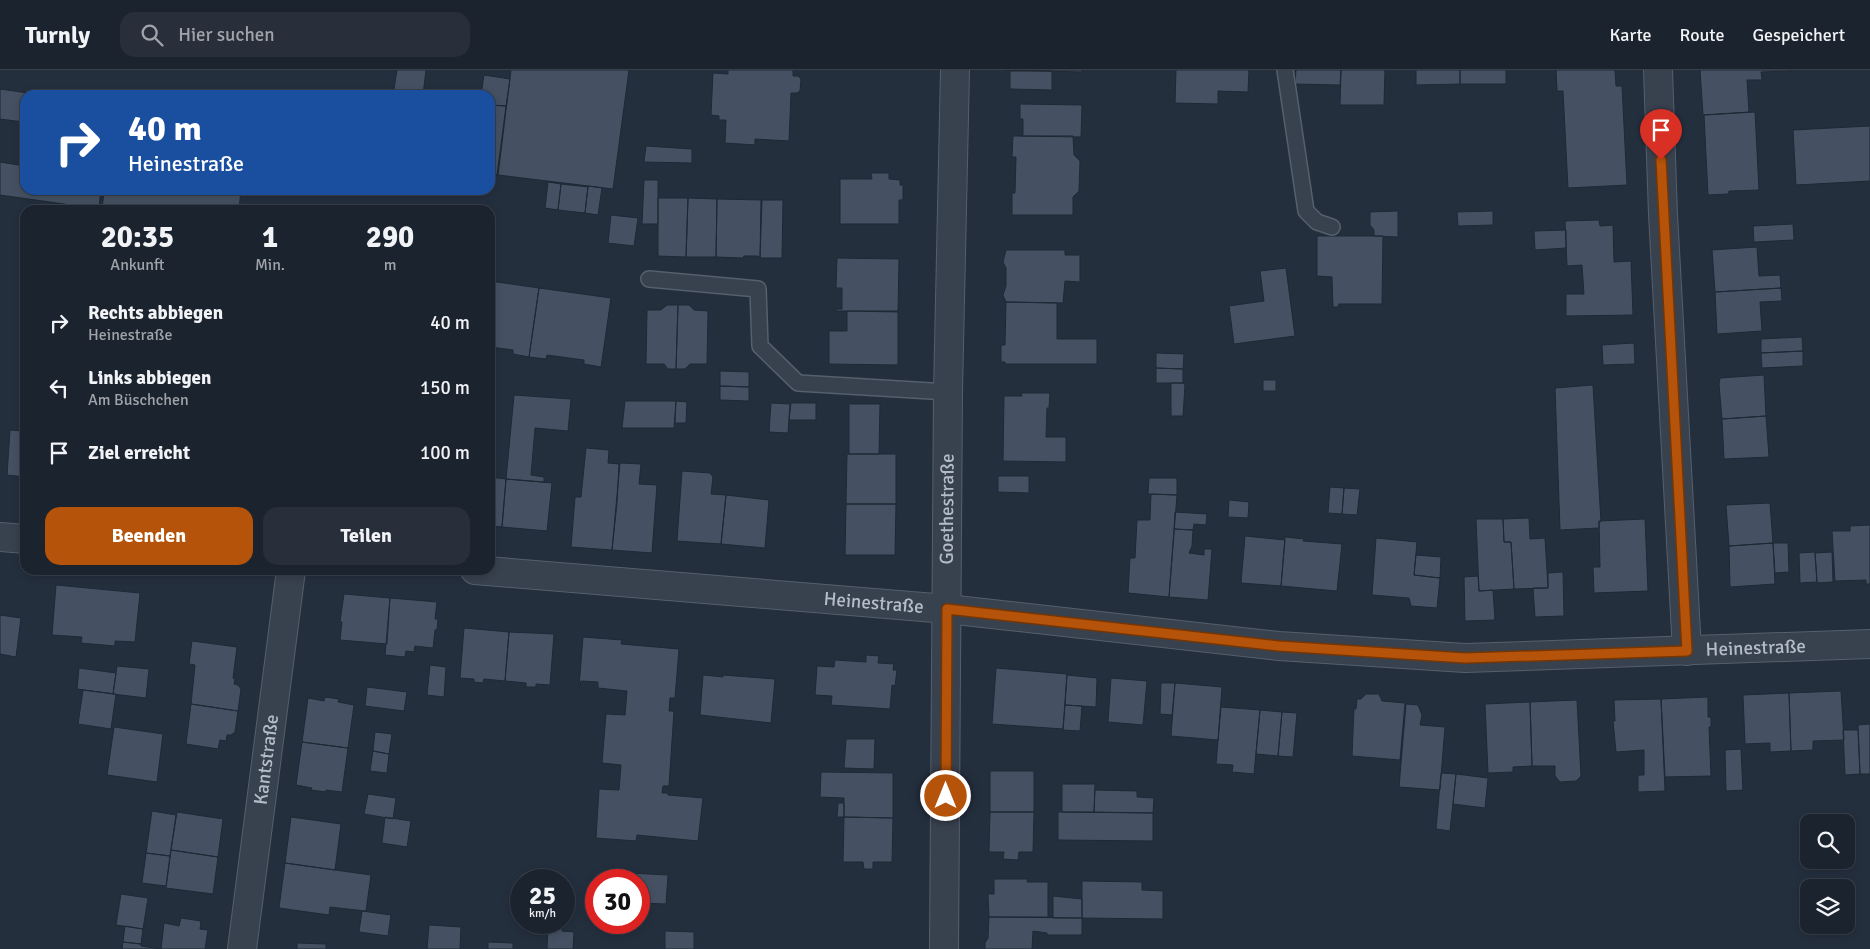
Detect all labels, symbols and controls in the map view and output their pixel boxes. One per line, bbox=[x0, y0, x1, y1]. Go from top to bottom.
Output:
search box bbox=[120, 12, 470, 57]
text: Turnly bbox=[25, 20, 90, 50]
icon: search bbox=[138, 21, 166, 49]
text: Hier suchen bbox=[178, 23, 275, 47]
text: Karte bbox=[1610, 24, 1652, 46]
text: Route bbox=[1680, 24, 1725, 46]
text: Gespeichert bbox=[1753, 24, 1845, 46]
text: 40 m bbox=[128, 107, 202, 150]
pin bbox=[1640, 109, 1682, 160]
icon: right bbox=[45, 110, 110, 175]
icon: arrive bbox=[1647, 116, 1675, 144]
text: Heinestraße bbox=[128, 150, 244, 177]
text: 20:35 bbox=[101, 219, 174, 256]
text: 1 bbox=[262, 219, 278, 256]
text: 290 bbox=[366, 219, 414, 256]
text: Ankunft bbox=[110, 255, 165, 275]
text: Min. bbox=[255, 255, 285, 275]
text: m bbox=[384, 255, 396, 275]
text: Rechts abbiegen bbox=[88, 301, 223, 325]
icon: right bbox=[45, 309, 73, 337]
text: 40 m bbox=[430, 311, 470, 335]
text: Heinestraße bbox=[88, 325, 172, 345]
text: Links abbiegen bbox=[88, 366, 211, 390]
icon: left bbox=[45, 374, 73, 402]
text: 150 m bbox=[420, 376, 470, 400]
text: Am Büschchen bbox=[88, 390, 189, 410]
icon: arrive bbox=[45, 439, 73, 467]
text: Ziel erreicht bbox=[88, 441, 190, 465]
text: 100 m bbox=[420, 441, 470, 465]
street label: Goethestraße bbox=[935, 453, 960, 565]
button: Beenden bbox=[45, 507, 253, 565]
button: Teilen bbox=[263, 507, 470, 565]
street label: Heinestraße bbox=[823, 587, 925, 619]
street label: Heinestraße bbox=[1705, 634, 1806, 662]
street label: Kantstraße bbox=[249, 713, 284, 806]
position arrow bbox=[919, 769, 971, 821]
map controls bbox=[1800, 814, 1855, 934]
button: search bbox=[1800, 814, 1855, 869]
speed limit sign: 30 bbox=[585, 869, 650, 934]
button: layers bbox=[1800, 879, 1855, 934]
text: 25 bbox=[529, 880, 556, 911]
text: km/h bbox=[529, 906, 556, 921]

